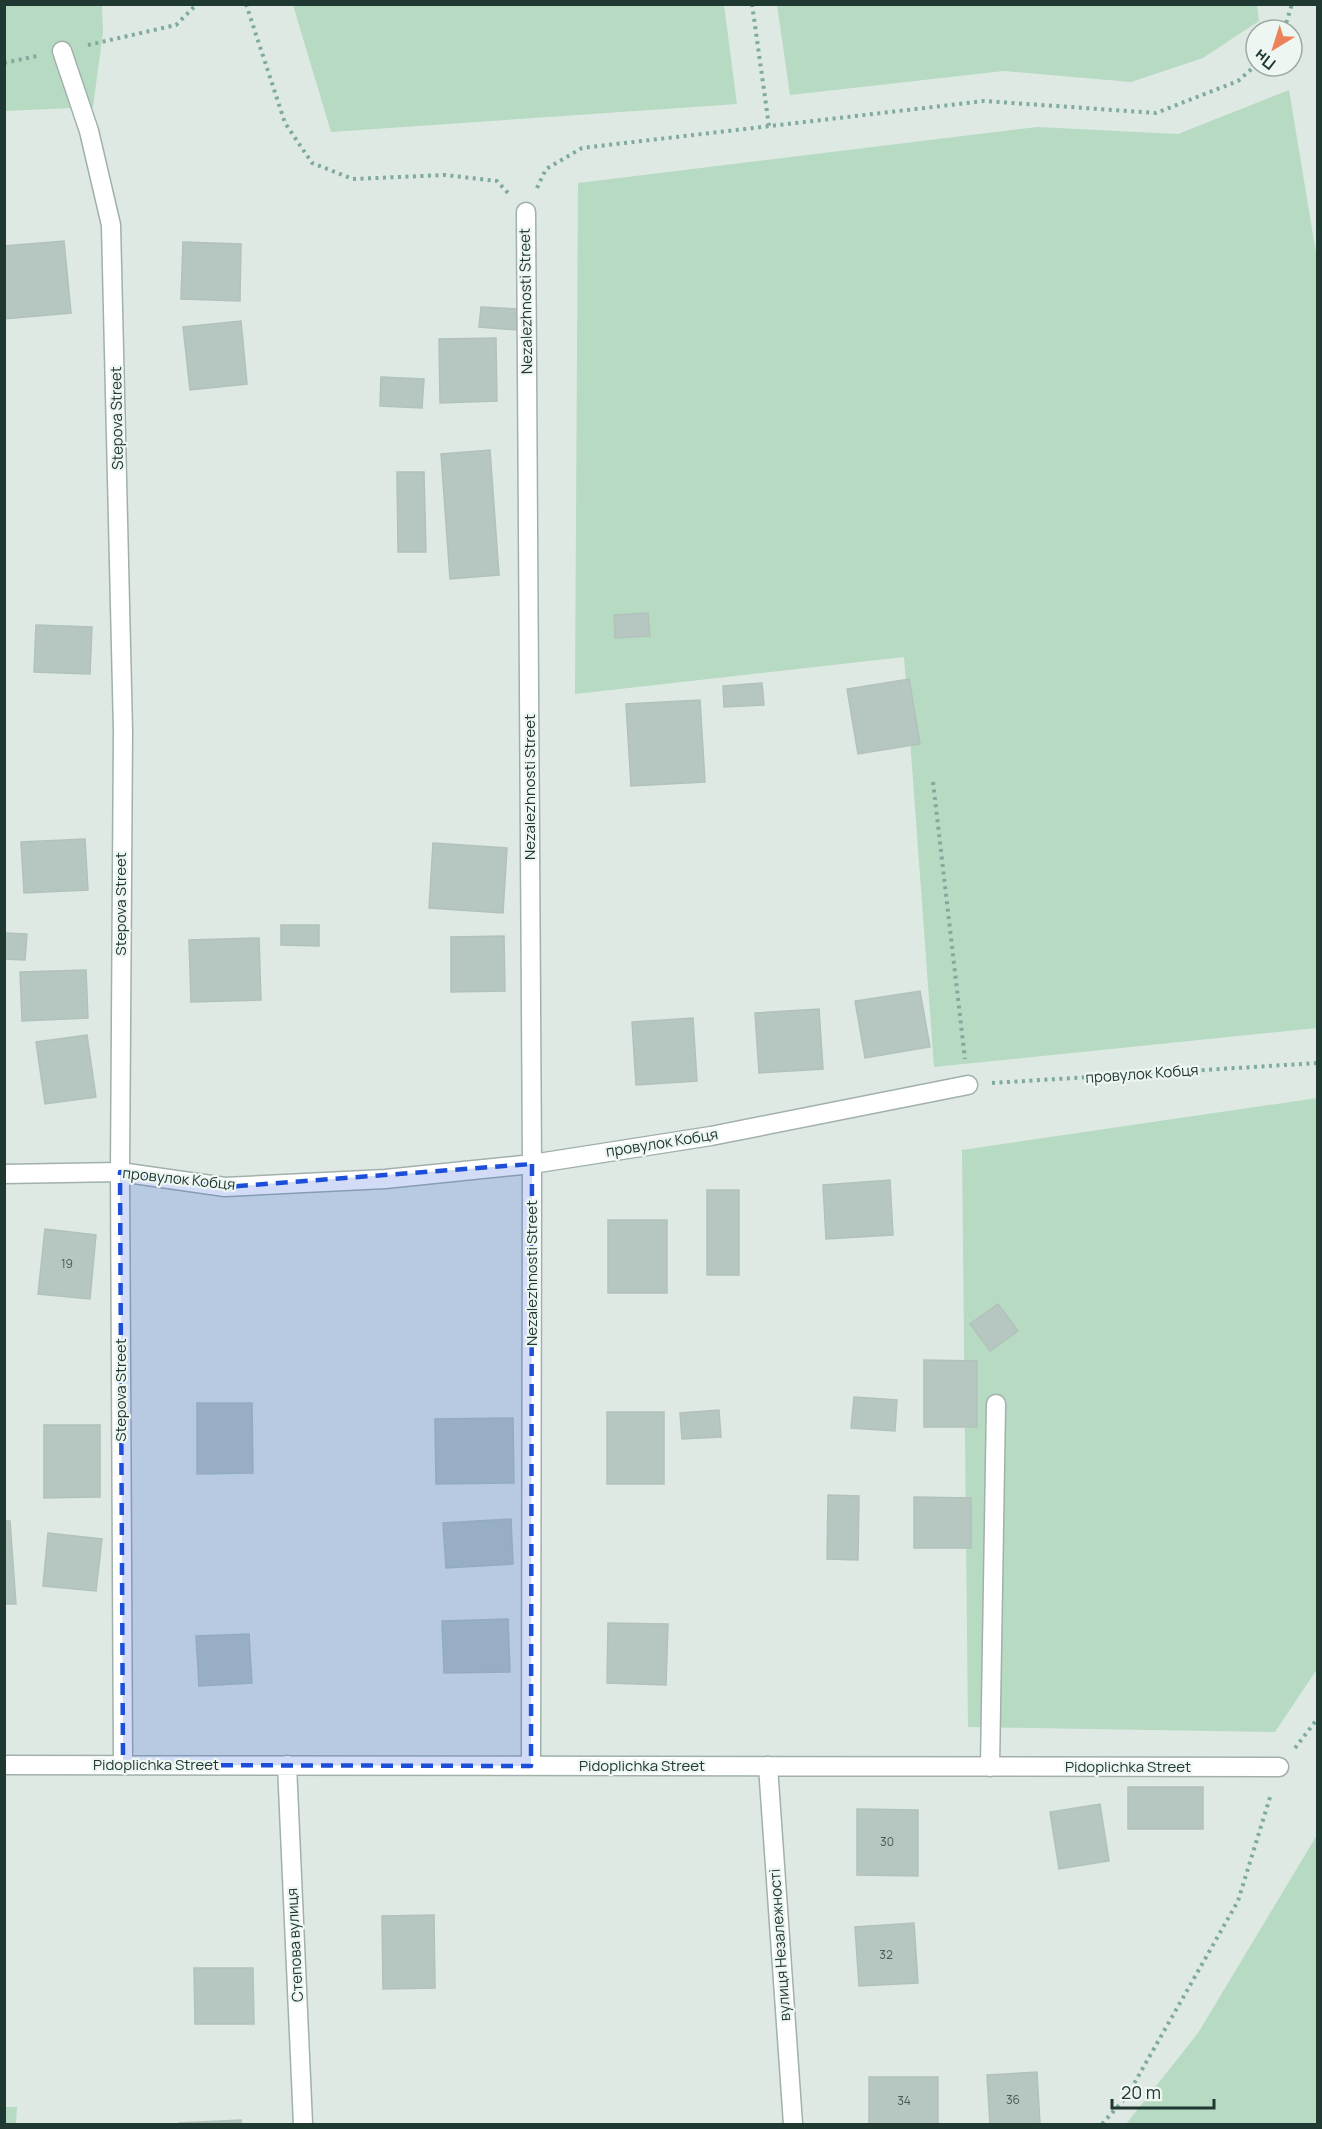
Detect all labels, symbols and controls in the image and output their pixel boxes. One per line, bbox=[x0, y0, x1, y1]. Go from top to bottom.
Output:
north arrow bbox=[1244, 18, 1304, 78]
text: Пн bbox=[1250, 45, 1280, 75]
street label: Nezalezhnosti Street bbox=[514, 228, 537, 374]
street label: Stepova Street bbox=[105, 366, 128, 470]
street label: Nezalezhnosti Street bbox=[519, 714, 540, 860]
street label: Stepova Street bbox=[110, 852, 131, 956]
street label: провулок Кобця bbox=[1085, 1059, 1199, 1088]
street label: провулок Кобця bbox=[604, 1123, 720, 1162]
street label: провулок Кобця bbox=[122, 1162, 237, 1195]
street label: Nezalezhnosti Street bbox=[521, 1200, 542, 1346]
house number: 19 bbox=[61, 1255, 73, 1272]
street label: Stepova Street bbox=[110, 1338, 131, 1442]
street label: Pidoplichka Street bbox=[93, 1754, 219, 1775]
street label: Pidoplichka Street bbox=[579, 1755, 705, 1776]
street label: Pidoplichka Street bbox=[1065, 1756, 1191, 1777]
house number: 30 bbox=[880, 1833, 894, 1850]
street label: вулиця Незалежності bbox=[764, 1868, 795, 2022]
street label: Степова вулиця bbox=[281, 1887, 308, 2003]
house number: 32 bbox=[879, 1946, 893, 1963]
scale bar bbox=[1112, 2072, 1214, 2110]
text: 20 m bbox=[1121, 2080, 1161, 2104]
house number: 36 bbox=[1006, 2091, 1020, 2108]
house number: 34 bbox=[897, 2092, 911, 2109]

